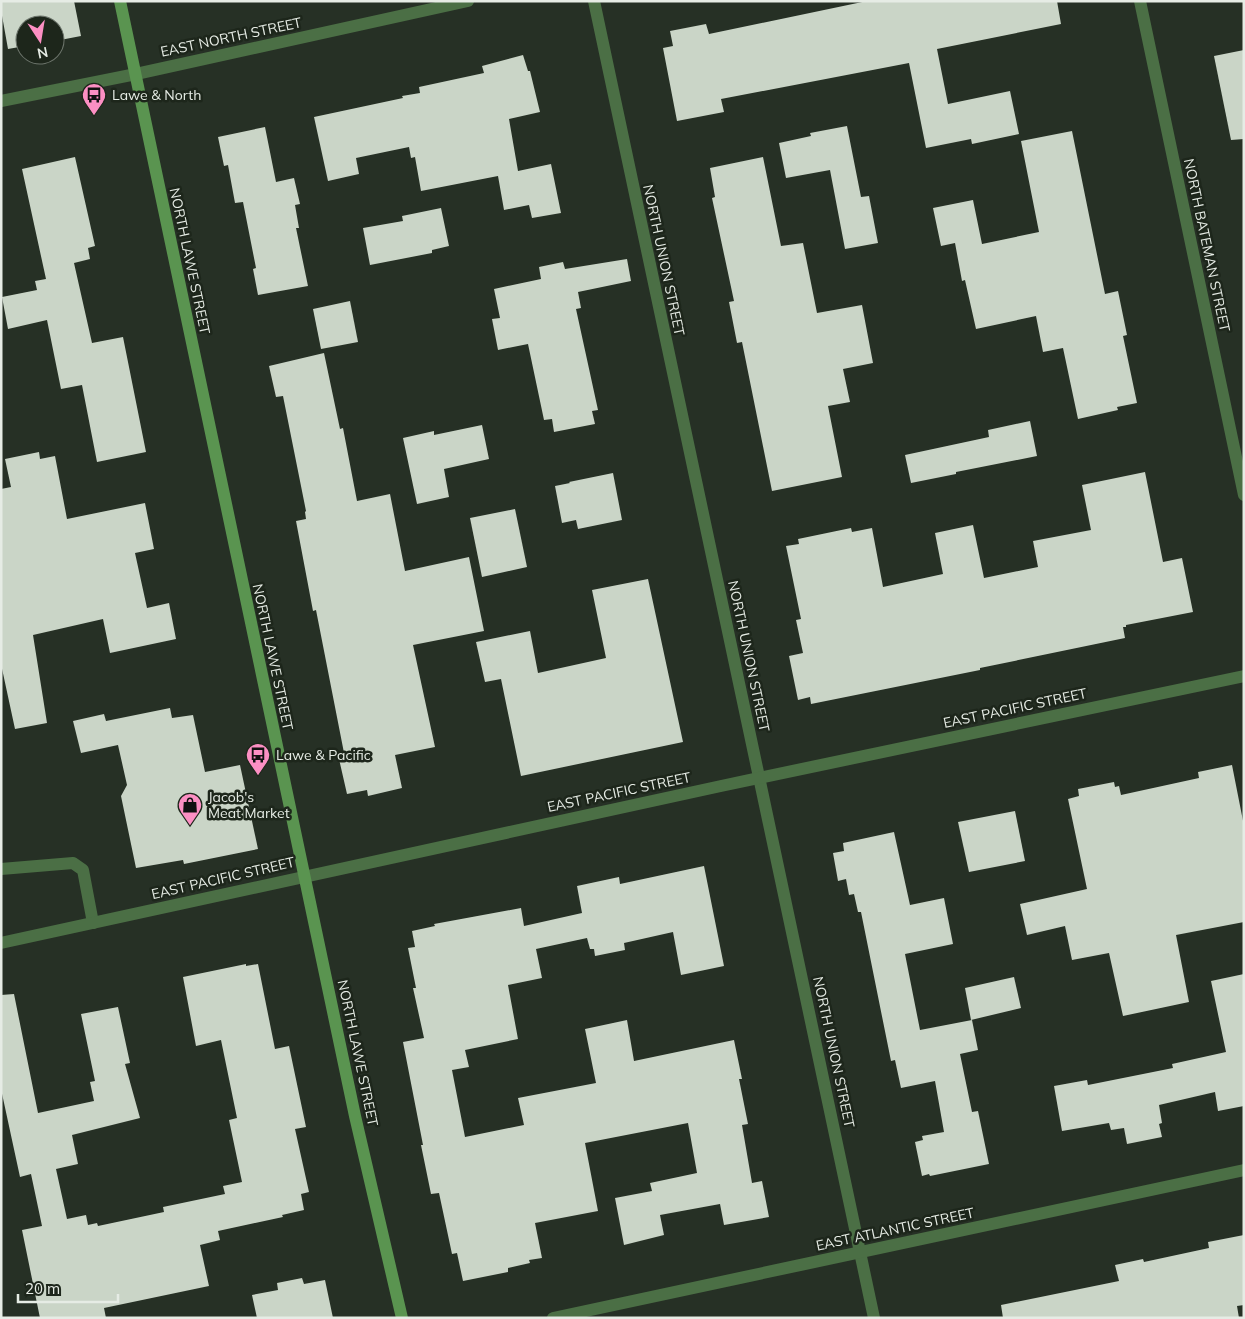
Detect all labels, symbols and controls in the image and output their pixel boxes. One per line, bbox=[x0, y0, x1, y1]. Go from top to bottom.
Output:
street label: EAST NORTH STREET bbox=[159, 13, 304, 61]
north arrow bbox=[15, 15, 65, 65]
text: N bbox=[36, 43, 50, 63]
bus stop icon: Lawe & North bbox=[81, 82, 107, 116]
place label: Lawe & North bbox=[112, 86, 201, 104]
street label: NORTH BATEMAN STREET bbox=[1180, 157, 1234, 334]
street label: NORTH UNION STREET bbox=[639, 183, 689, 338]
street label: NORTH LAWE STREET bbox=[166, 186, 214, 336]
street label: NORTH UNION STREET bbox=[724, 579, 774, 734]
street label: NORTH LAWE STREET bbox=[249, 582, 297, 732]
street label: EAST PACIFIC STREET bbox=[942, 684, 1089, 732]
bus stop icon: Lawe & Pacific bbox=[245, 742, 271, 776]
place label: Lawe & Pacific bbox=[276, 746, 371, 764]
street label: EAST PACIFIC STREET bbox=[546, 768, 693, 816]
place label: Jacob's Meat Market bbox=[208, 788, 290, 822]
shop icon: Jacob's Meat Market bbox=[177, 792, 203, 826]
street label: EAST PACIFIC STREET bbox=[150, 853, 297, 903]
street label: NORTH UNION STREET bbox=[809, 975, 859, 1130]
street label: NORTH LAWE STREET bbox=[334, 978, 382, 1128]
street label: EAST ATLANTIC STREET bbox=[814, 1203, 976, 1255]
scale bar bbox=[18, 1272, 118, 1304]
text: 20 m bbox=[25, 1279, 60, 1298]

